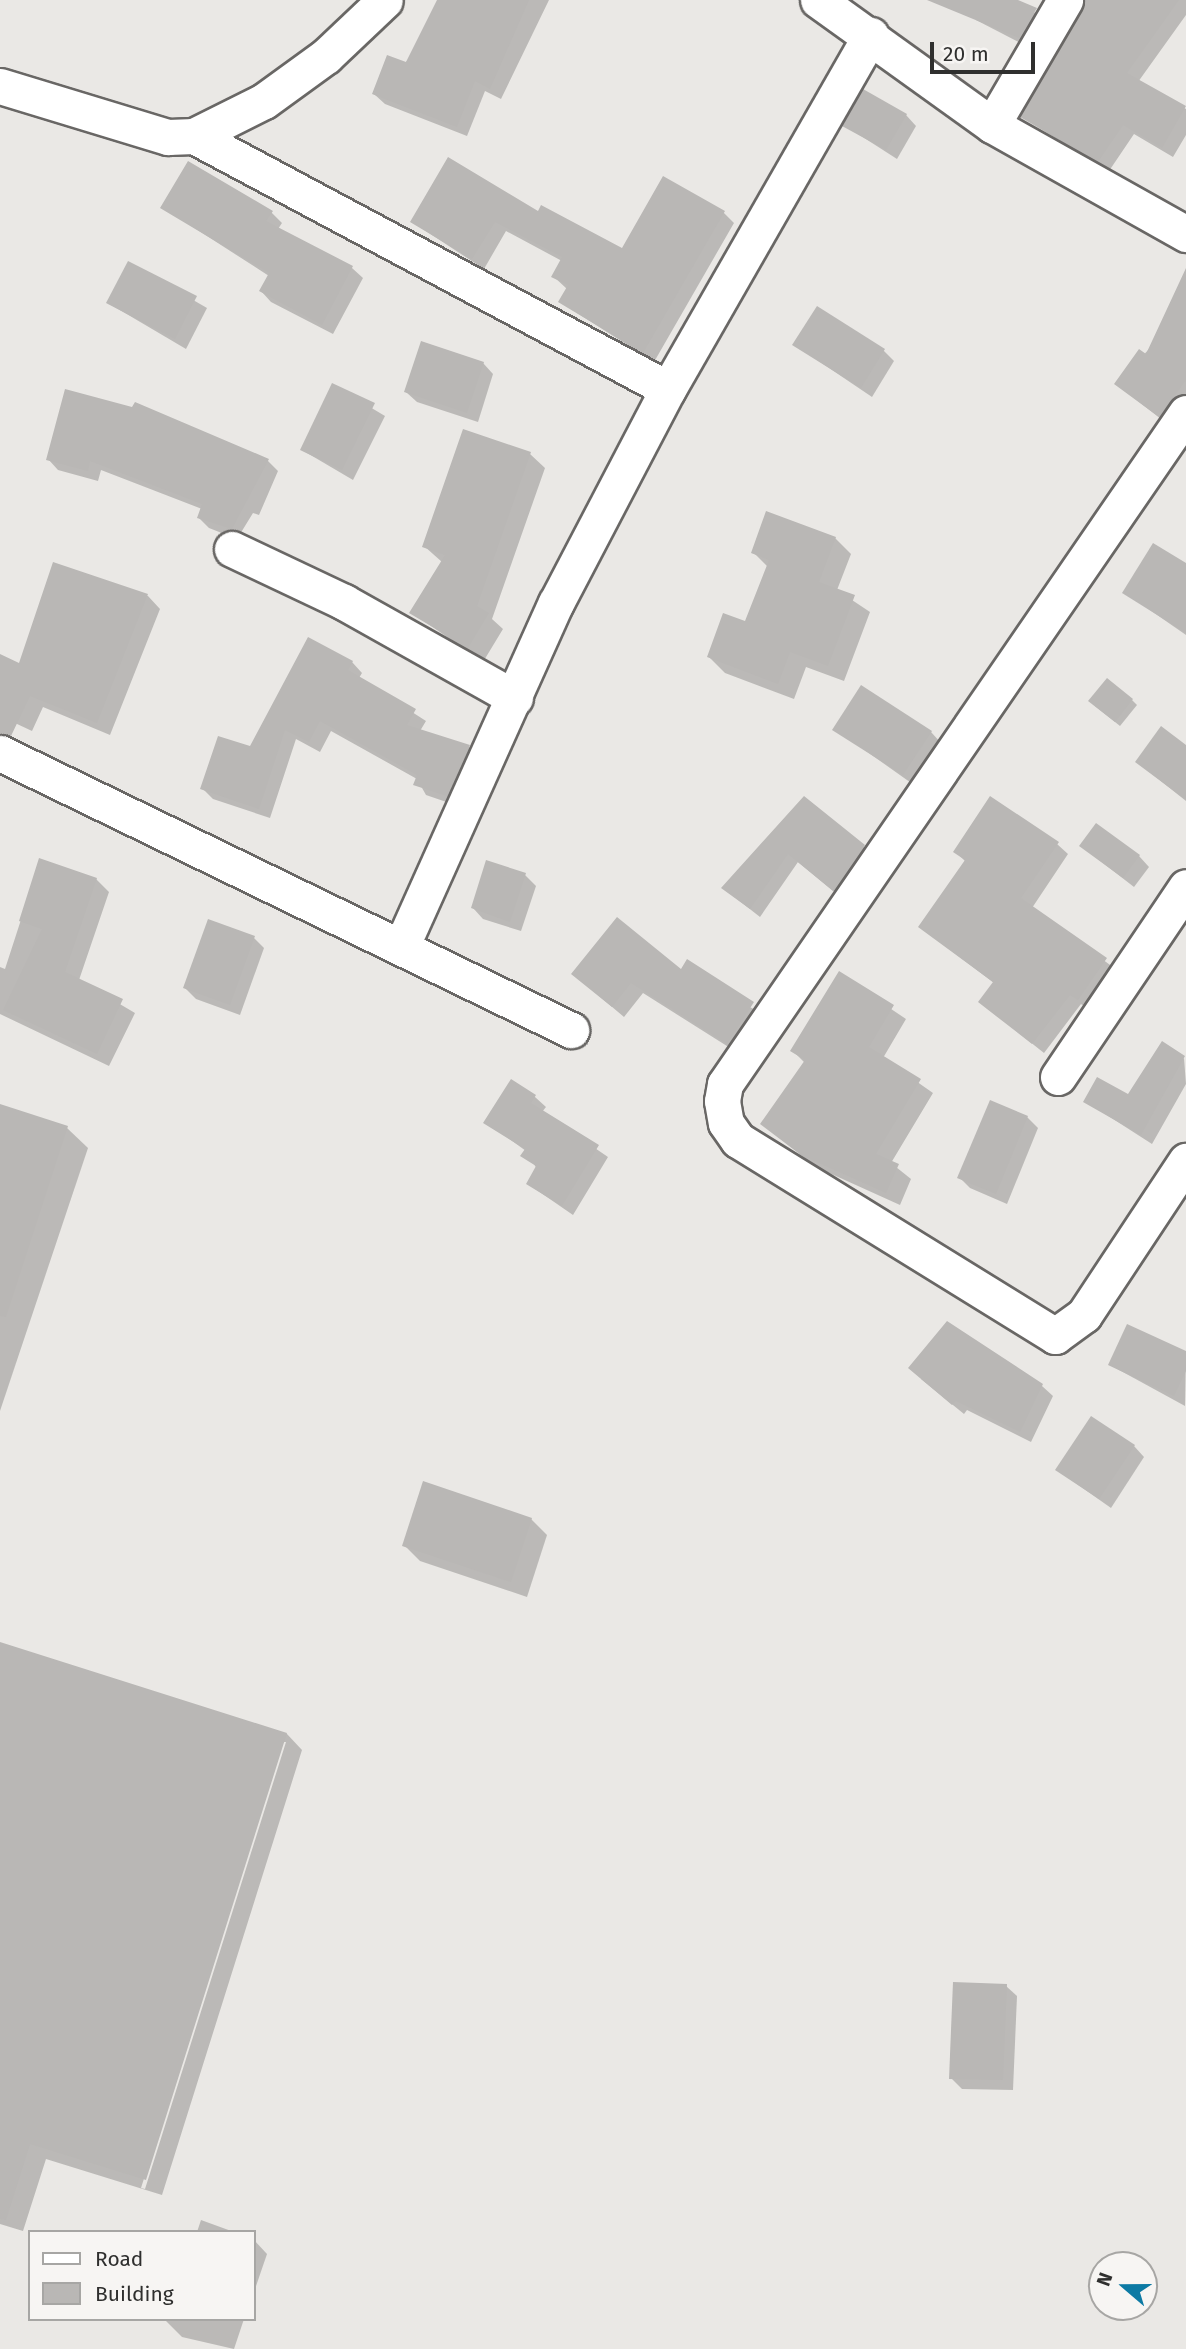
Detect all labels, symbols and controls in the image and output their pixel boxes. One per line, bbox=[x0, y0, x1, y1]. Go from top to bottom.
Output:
scale bar bbox=[934, 28, 1039, 72]
text: 20 m bbox=[943, 41, 989, 67]
legend bbox=[28, 2230, 256, 2321]
text: Road bbox=[95, 2246, 143, 2272]
north arrow bbox=[1088, 2251, 1158, 2321]
text: N bbox=[1092, 2269, 1118, 2289]
text: Building bbox=[95, 2281, 174, 2307]

